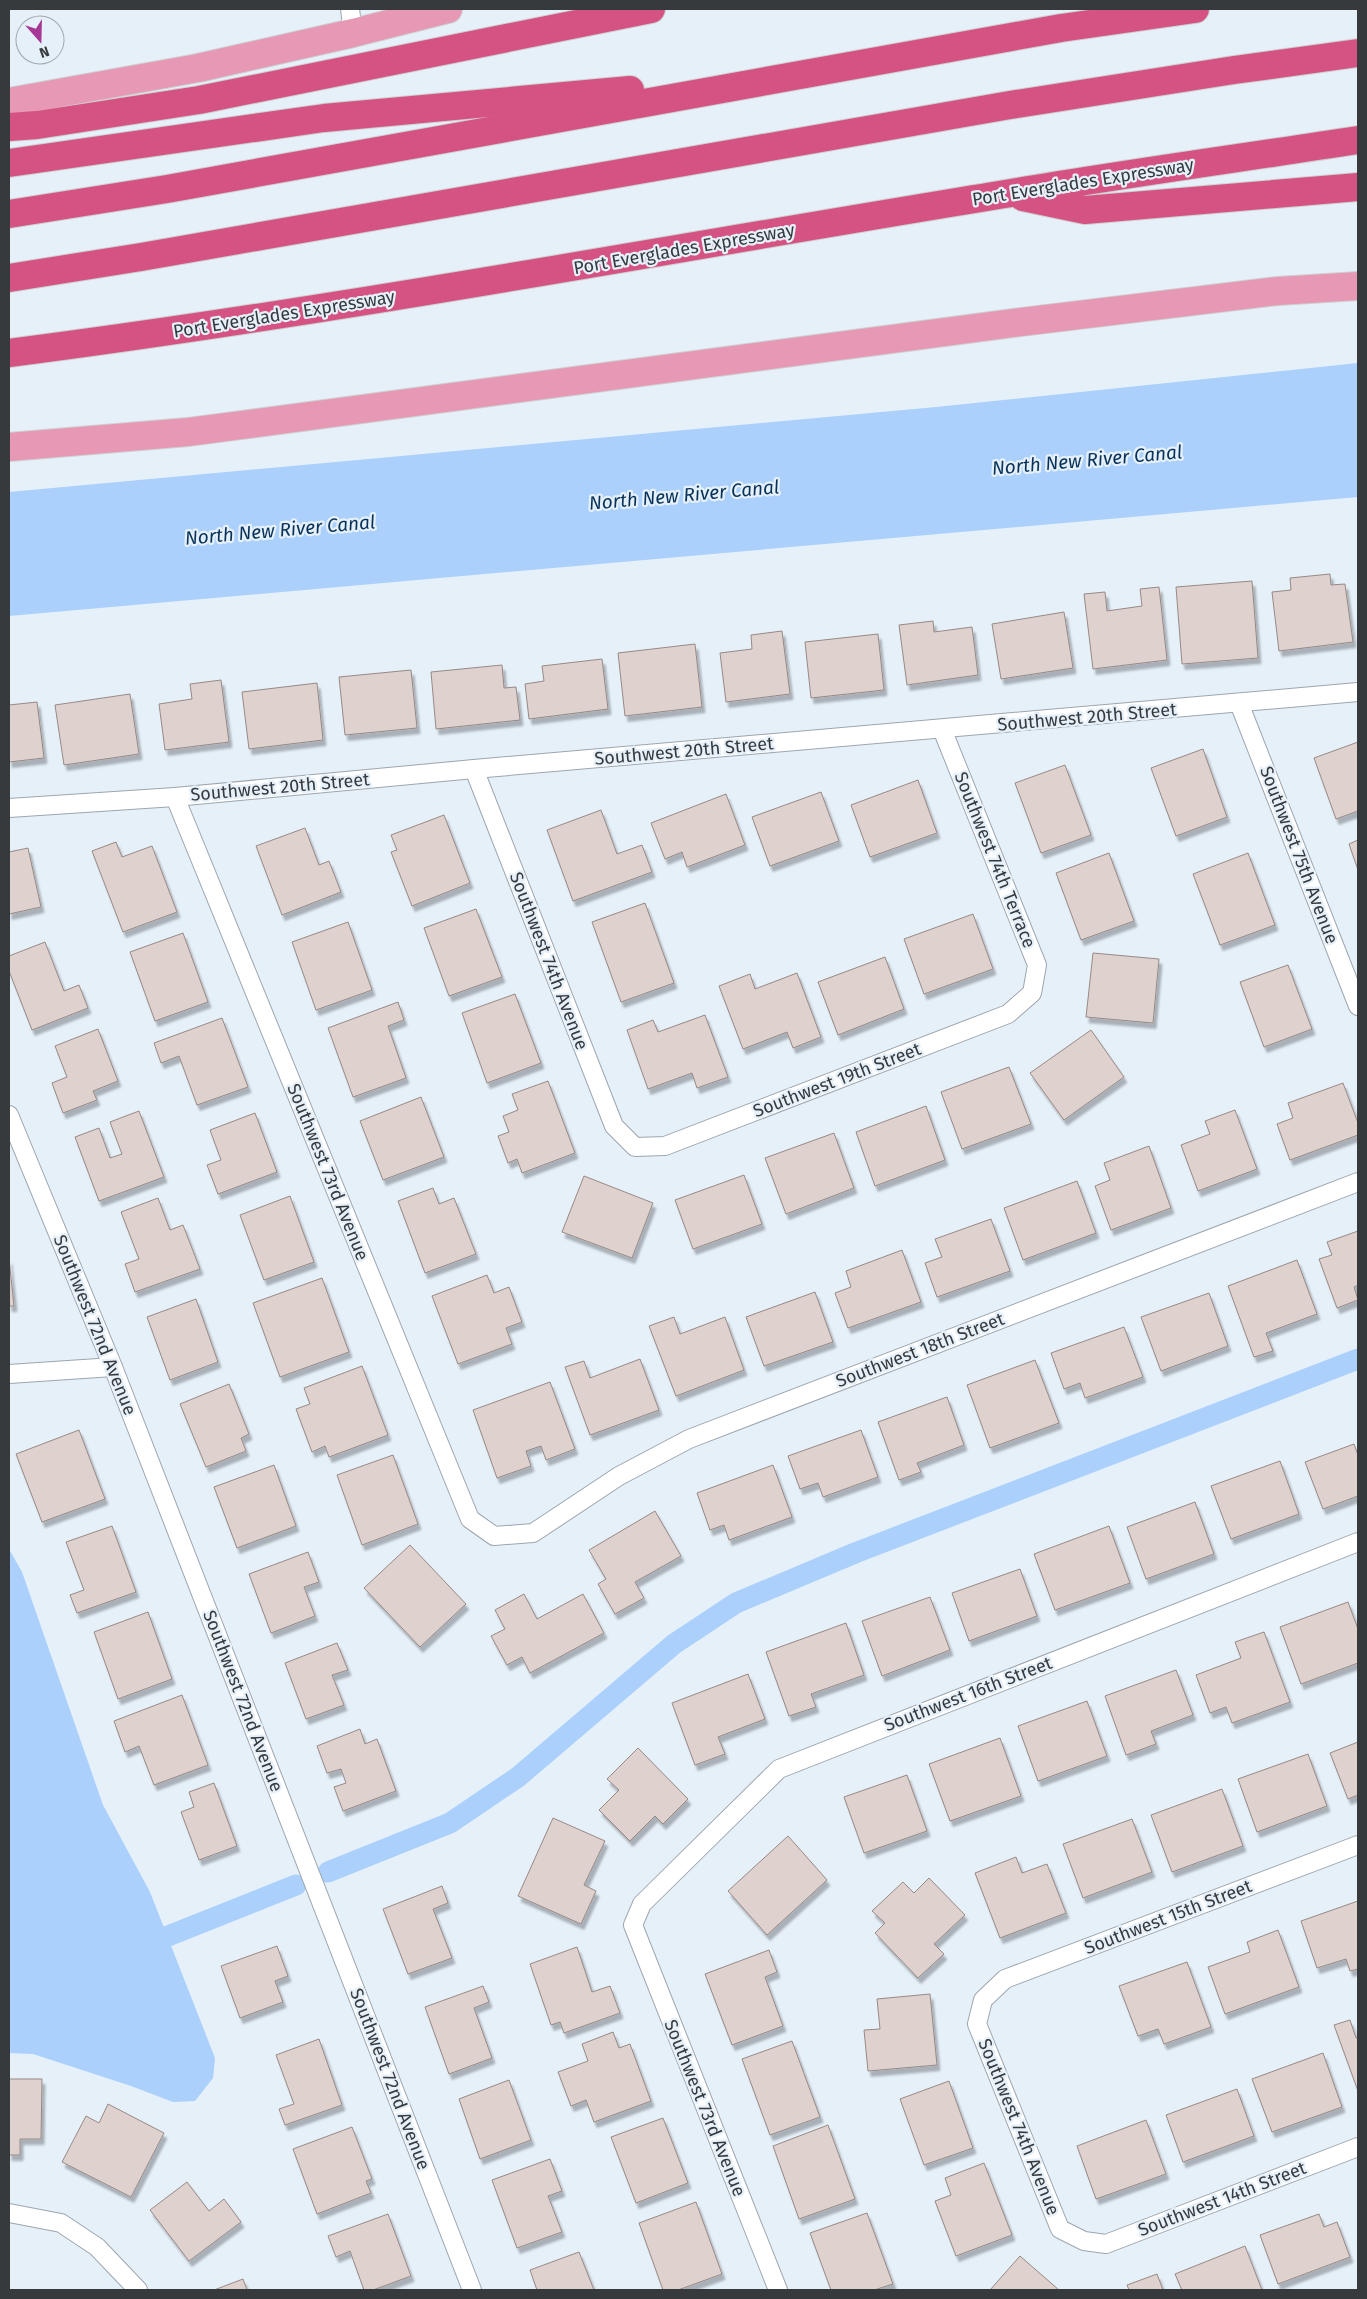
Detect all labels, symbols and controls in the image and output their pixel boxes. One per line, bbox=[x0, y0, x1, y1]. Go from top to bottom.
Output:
north arrow bbox=[15, 15, 65, 65]
text: N bbox=[37, 42, 52, 61]
street label: Port Everglades Expressway bbox=[971, 154, 1196, 210]
street label: Port Everglades Expressway bbox=[572, 219, 796, 279]
street label: Port Everglades Expressway bbox=[172, 286, 397, 342]
water label: North New River Canal bbox=[991, 440, 1183, 480]
water label: North New River Canal bbox=[588, 475, 780, 515]
water label: North New River Canal bbox=[184, 510, 376, 550]
street label: Southwest 20th Street bbox=[996, 698, 1178, 736]
street label: Southwest 20th Street bbox=[593, 732, 775, 770]
street label: Southwest 75th Avenue bbox=[1255, 763, 1343, 947]
street label: Southwest 20th Street bbox=[189, 768, 371, 806]
street label: Southwest 74th Terrace bbox=[950, 769, 1040, 951]
street label: Southwest 74th Avenue bbox=[505, 869, 593, 1053]
street label: Southwest 19th Street bbox=[750, 1038, 925, 1122]
street label: Southwest 73rd Avenue bbox=[282, 1080, 374, 1264]
street label: Southwest 72nd Avenue bbox=[49, 1232, 141, 1418]
street label: Southwest 18th Street bbox=[833, 1308, 1008, 1392]
street label: Southwest 72nd Avenue bbox=[198, 1607, 288, 1795]
street label: Southwest 16th Street bbox=[881, 1652, 1056, 1736]
street label: Southwest 15th Street bbox=[1081, 1875, 1255, 1959]
street label: Southwest 72nd Avenue bbox=[345, 1985, 435, 2173]
street label: Southwest 73rd Avenue bbox=[659, 2016, 751, 2200]
street label: Southwest 74th Avenue bbox=[973, 2035, 1065, 2219]
street label: Southwest 14th Street bbox=[1135, 2157, 1310, 2241]

